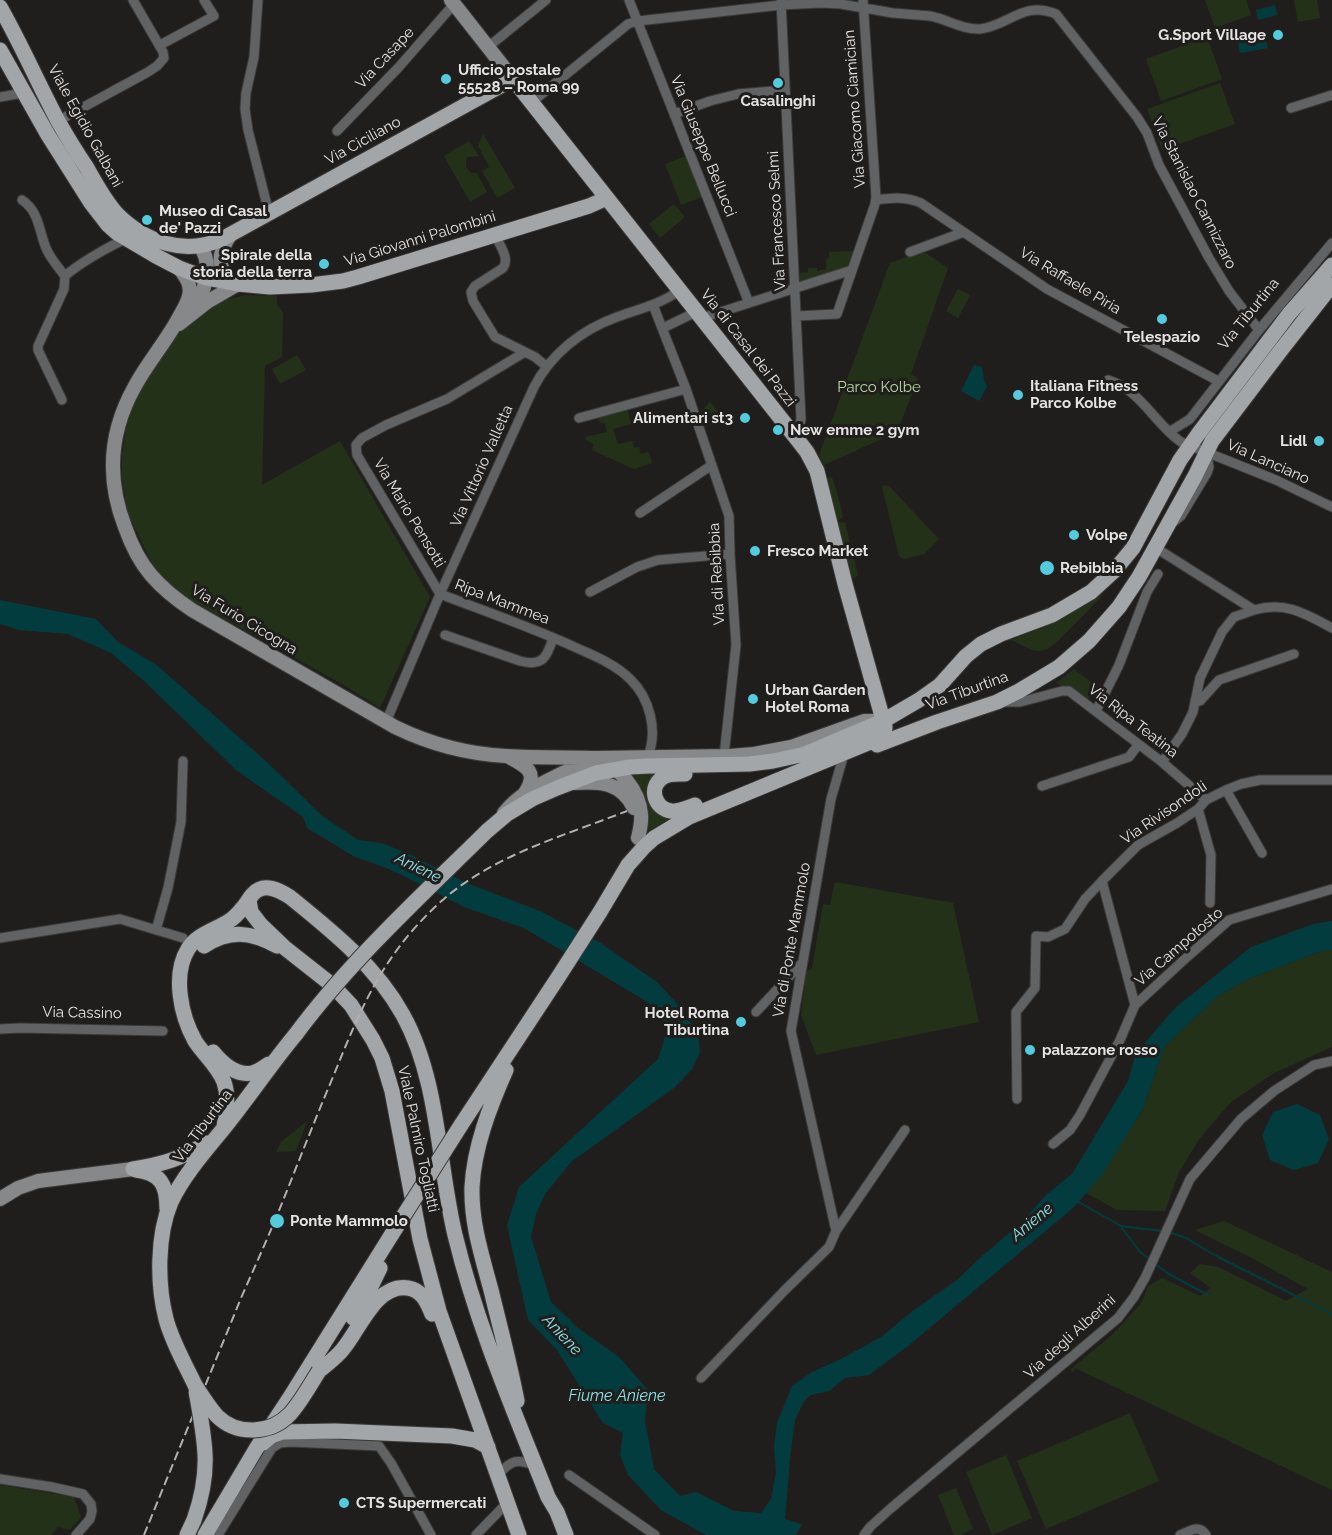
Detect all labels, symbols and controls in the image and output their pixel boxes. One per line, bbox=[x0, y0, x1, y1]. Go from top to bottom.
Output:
street label: Via Casape bbox=[352, 24, 418, 92]
place label: G.Sport Village bbox=[1158, 26, 1266, 44]
marker: G.Sport Village bbox=[1271, 28, 1285, 42]
street label: Via Giacomo Ciamician bbox=[840, 29, 870, 189]
street label: Viale Egidio Galbani bbox=[44, 61, 126, 191]
place label: Ufficio postale 55528 – Roma 99 bbox=[458, 61, 579, 96]
marker: Ufficio postale 55528 – Roma 99 bbox=[439, 72, 453, 86]
street label: Via Giuseppe Bellucci bbox=[666, 73, 740, 219]
marker: Casalinghi bbox=[771, 76, 785, 90]
place label: Casalinghi bbox=[741, 92, 815, 110]
street label: Via Ciciliano bbox=[322, 113, 404, 169]
street label: Via Stanislao Cannizzaro bbox=[1148, 114, 1240, 272]
street label: Via Francesco Selmi bbox=[764, 151, 790, 291]
place label: Museo di Casal de' Pazzi bbox=[159, 202, 267, 237]
street label: Via Giovanni Palombini bbox=[342, 207, 498, 271]
marker: Museo di Casal de' Pazzi bbox=[140, 213, 154, 227]
street label: Via Raffaele Piria bbox=[1016, 244, 1124, 318]
place label: Spirale della storia della terra bbox=[193, 246, 312, 281]
marker: Spirale della storia della terra bbox=[317, 257, 331, 271]
street label: Via Tiburtina bbox=[1215, 275, 1283, 353]
street label: Via di Casal dei Pazzi bbox=[696, 286, 800, 410]
marker: Telespazio bbox=[1155, 312, 1169, 326]
place label: Telespazio bbox=[1124, 328, 1200, 346]
place label: Italiana Fitness Parco Kolbe bbox=[1030, 377, 1138, 412]
park label: Parco Kolbe bbox=[837, 378, 921, 396]
marker: Italiana Fitness Parco Kolbe bbox=[1011, 388, 1025, 402]
street label: Via Vittorio Valletta bbox=[447, 402, 517, 530]
place label: Alimentari st3 bbox=[633, 409, 733, 427]
marker: Alimentari st3 bbox=[738, 411, 752, 425]
place label: New emme 2 gym bbox=[790, 421, 920, 439]
marker: New emme 2 gym bbox=[771, 423, 785, 437]
place label: Lidl bbox=[1280, 432, 1307, 450]
marker: Lidl bbox=[1312, 434, 1326, 448]
street label: Via Lanciano bbox=[1224, 436, 1312, 488]
street label: Via Mario Pensotti bbox=[369, 455, 449, 571]
street label: Via di Rebibbia bbox=[705, 522, 729, 626]
place label: Volpe bbox=[1086, 526, 1127, 544]
marker: Volpe bbox=[1067, 528, 1081, 542]
place label: Fresco Market bbox=[767, 542, 868, 560]
marker: Fresco Market bbox=[748, 544, 762, 558]
marker: Rebibbia bbox=[1038, 559, 1056, 577]
place label: Rebibbia bbox=[1060, 559, 1123, 577]
street label: Ripa Mammea bbox=[452, 576, 552, 628]
street label: Via Furio Cicogna bbox=[188, 581, 300, 659]
street label: Via Tiburtina bbox=[923, 668, 1011, 714]
street label: Via Ripa Teatina bbox=[1084, 680, 1182, 762]
place label: Urban Garden Hotel Roma bbox=[765, 681, 866, 716]
marker: Urban Garden Hotel Roma bbox=[746, 692, 760, 706]
street label: Via Rivisondoli bbox=[1117, 778, 1211, 848]
water label: Aniene bbox=[392, 849, 444, 887]
street label: Via di Ponte Mammolo bbox=[770, 861, 814, 1019]
street label: Via Campotosto bbox=[1131, 904, 1227, 990]
street label: Via Cassino bbox=[42, 1003, 122, 1023]
place label: Hotel Roma Tiburtina bbox=[645, 1004, 729, 1039]
marker: Hotel Roma Tiburtina bbox=[734, 1015, 748, 1029]
place label: palazzone rosso bbox=[1042, 1041, 1158, 1059]
marker: palazzone rosso bbox=[1023, 1043, 1037, 1057]
street label: Viale Palmiro Togliatti bbox=[394, 1064, 442, 1214]
street label: Via Tiburtina bbox=[170, 1086, 236, 1166]
water label: Aniene bbox=[1007, 1199, 1057, 1245]
marker: Ponte Mammolo bbox=[268, 1212, 286, 1230]
place label: Ponte Mammolo bbox=[290, 1212, 408, 1230]
street label: Via degli Alberini bbox=[1021, 1291, 1119, 1383]
water label: Aniene bbox=[538, 1311, 586, 1359]
water label: Fiume Aniene bbox=[569, 1386, 665, 1406]
place label: CTS Supermercati bbox=[356, 1494, 486, 1512]
marker: CTS Supermercati bbox=[337, 1496, 351, 1510]

